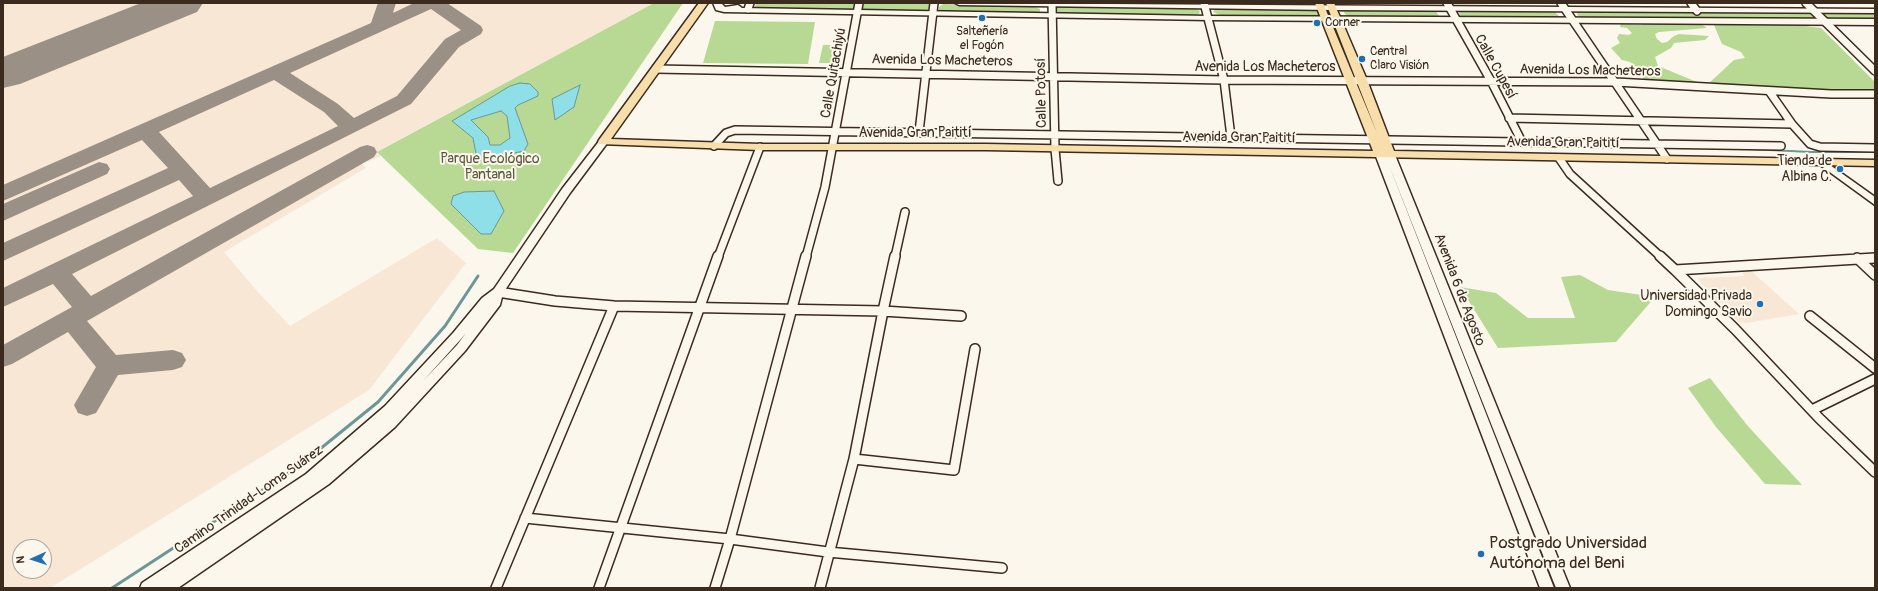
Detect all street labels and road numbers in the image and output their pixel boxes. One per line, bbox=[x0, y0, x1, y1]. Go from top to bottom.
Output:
street label: Calle Quitachiyú bbox=[818, 26, 850, 120]
street label: Calle Cupesí bbox=[1470, 32, 1520, 102]
street label: Avenida Los Macheteros bbox=[871, 51, 1013, 71]
street label: Calle Potosí bbox=[1033, 58, 1051, 128]
street label: Avenida Los Macheteros bbox=[1195, 59, 1335, 75]
street label: Avenida Los Macheteros bbox=[1519, 61, 1661, 81]
street label: Avenida Gran Paitití bbox=[858, 125, 972, 141]
street label: Avenida Gran Paitití bbox=[1182, 129, 1296, 147]
street label: Avenida Gran Paitití bbox=[1506, 134, 1620, 152]
street label: Avenida 6 de Agosto bbox=[1430, 231, 1488, 349]
street label: Camino Trinidad-Loma Suárez bbox=[171, 442, 327, 558]

